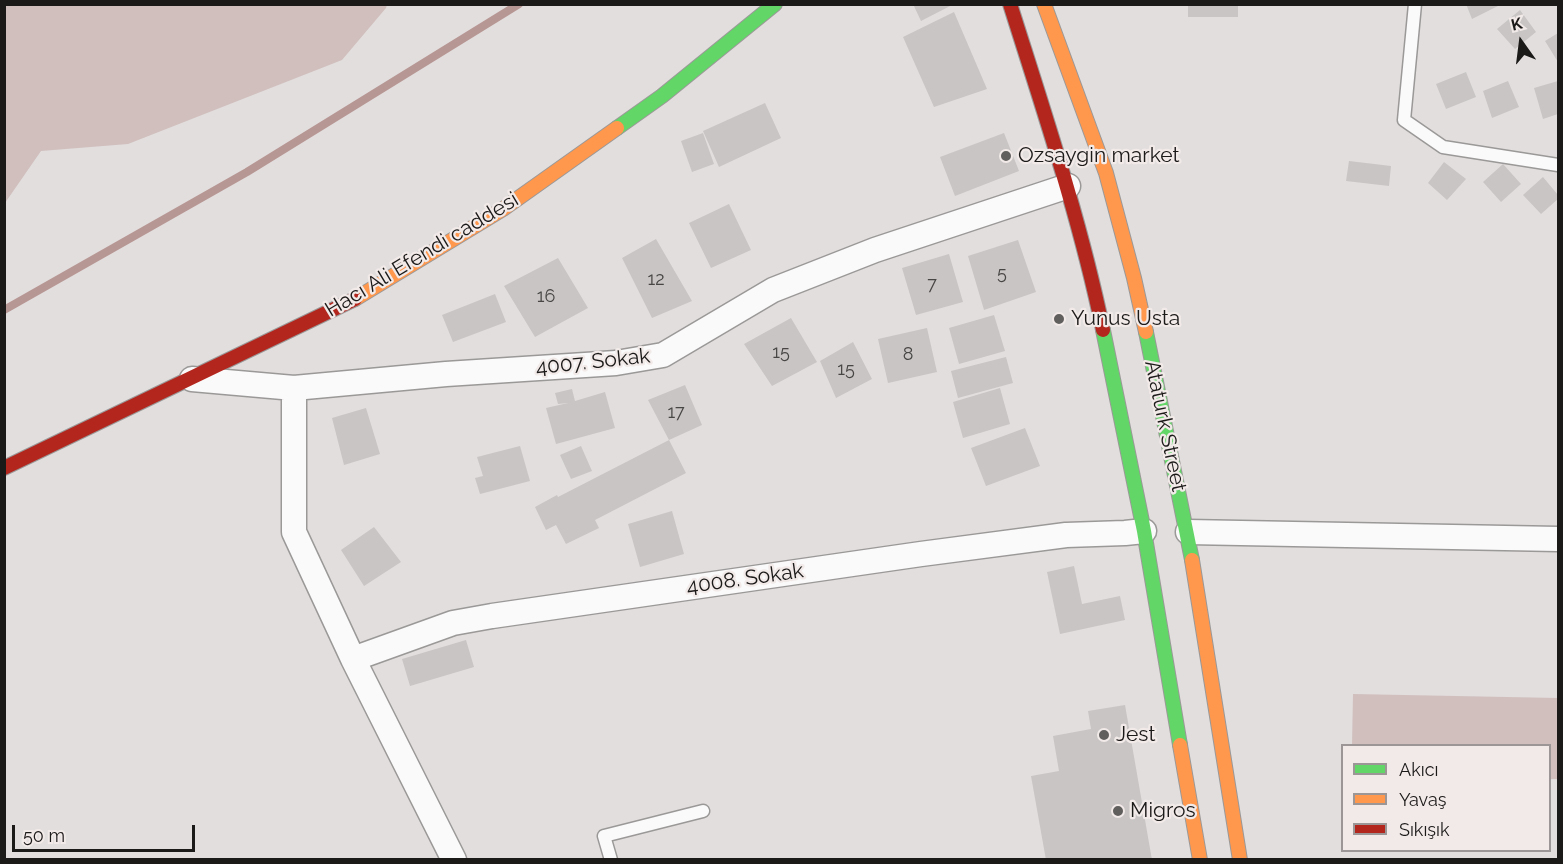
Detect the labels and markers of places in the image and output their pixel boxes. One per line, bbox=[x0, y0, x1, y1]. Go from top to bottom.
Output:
place label: Ozsaygin market bbox=[1018, 143, 1179, 169]
marker: Ozsaygin market bbox=[999, 149, 1013, 163]
place label: Yunus Usta bbox=[1071, 306, 1180, 332]
marker: Yunus Usta bbox=[1052, 312, 1066, 326]
place label: Jest bbox=[1116, 722, 1155, 748]
marker: Jest bbox=[1097, 728, 1111, 742]
place label: Migros bbox=[1130, 798, 1196, 824]
marker: Migros bbox=[1111, 804, 1125, 818]

